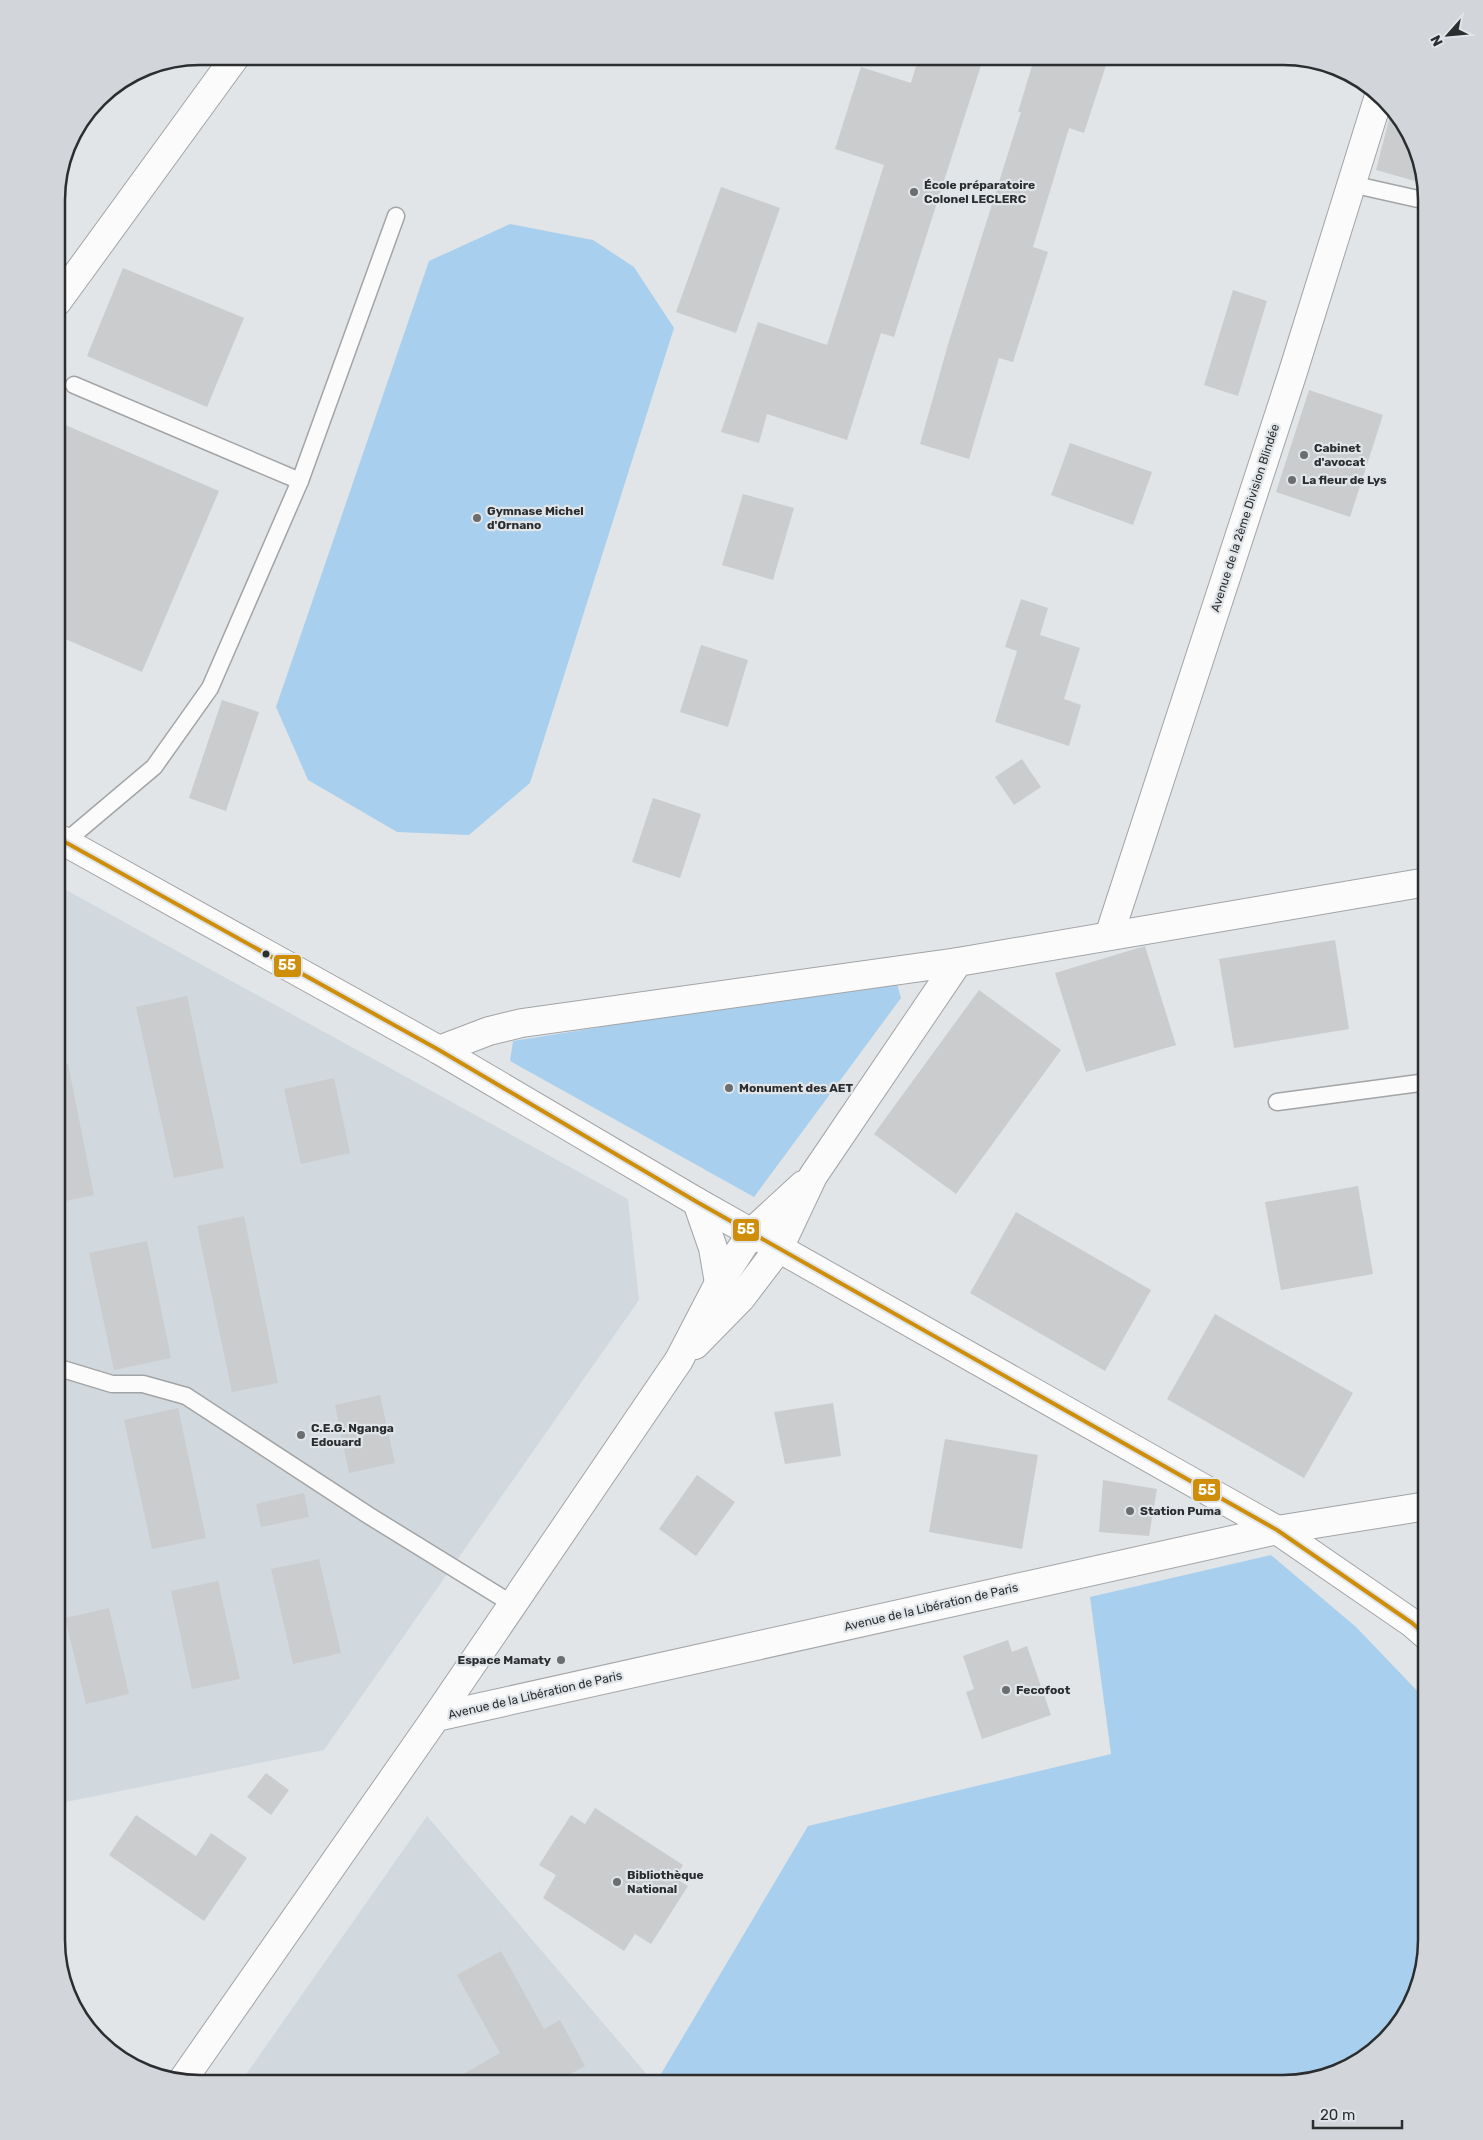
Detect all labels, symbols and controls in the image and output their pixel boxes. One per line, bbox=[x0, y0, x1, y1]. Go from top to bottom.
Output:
north arrow bbox=[1423, 10, 1473, 60]
text: N bbox=[1427, 32, 1447, 49]
place label: École préparatoire Colonel LECLERC bbox=[924, 178, 1035, 206]
marker: École préparatoire Colonel LECLERC bbox=[908, 186, 920, 198]
street label: Avenue de la 2ème Division Blindée bbox=[1208, 422, 1282, 614]
place label: Cabinet d'avocat bbox=[1314, 441, 1365, 469]
marker: Cabinet d'avocat bbox=[1298, 449, 1310, 461]
place label: La fleur de Lys bbox=[1302, 473, 1387, 487]
marker: La fleur de Lys bbox=[1286, 474, 1298, 486]
place label: Gymnase Michel d'Ornano bbox=[487, 504, 584, 532]
marker: Gymnase Michel d'Ornano bbox=[471, 512, 483, 524]
unlabelled marker bbox=[261, 949, 271, 959]
line badge: 55 bbox=[273, 954, 302, 978]
text: 55 bbox=[278, 957, 296, 974]
place label: Monument des AET bbox=[739, 1081, 853, 1095]
marker: Monument des AET bbox=[723, 1082, 735, 1094]
line badge: 55 bbox=[732, 1218, 760, 1242]
text: 55 bbox=[737, 1221, 755, 1238]
place label: C.E.G. Nganga Edouard bbox=[311, 1421, 394, 1449]
marker: C.E.G. Nganga Edouard bbox=[295, 1429, 307, 1441]
line badge: 55 bbox=[1192, 1478, 1221, 1502]
text: 55 bbox=[1198, 1482, 1216, 1499]
place label: Station Puma bbox=[1140, 1504, 1221, 1518]
marker: Station Puma bbox=[1124, 1505, 1136, 1517]
street label: Avenue de la Libération de Paris bbox=[843, 1580, 1019, 1634]
place label: Espace Mamaty bbox=[457, 1653, 551, 1667]
marker: Espace Mamaty bbox=[555, 1654, 567, 1666]
street label: Avenue de la Libération de Paris bbox=[447, 1668, 623, 1722]
place label: Fecofoot bbox=[1016, 1683, 1071, 1697]
marker: Fecofoot bbox=[1000, 1684, 1012, 1696]
place label: Bibliothèque National bbox=[627, 1868, 704, 1896]
marker: Bibliothèque National bbox=[611, 1876, 623, 1888]
scale bar bbox=[1313, 2098, 1402, 2130]
text: 20 m bbox=[1320, 2106, 1355, 2124]

